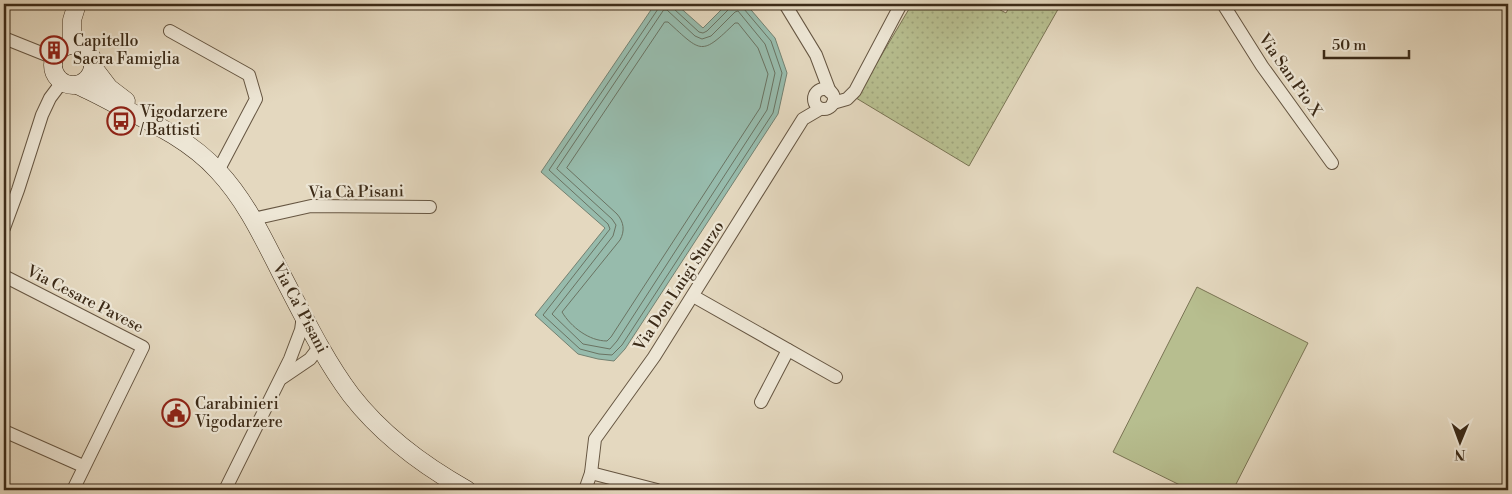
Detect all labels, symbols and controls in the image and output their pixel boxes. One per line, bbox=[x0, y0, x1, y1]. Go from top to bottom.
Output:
scale bar bbox=[1324, 28, 1410, 60]
street label: Via San Pio X bbox=[1254, 29, 1327, 121]
place label: Capitello Sacra Famiglia bbox=[73, 31, 181, 69]
building icon: Capitello Sacra Famiglia bbox=[39, 35, 69, 65]
text: 50 m bbox=[1332, 36, 1366, 55]
place label: Vigodarzere / Battisti bbox=[139, 102, 228, 140]
bus stop icon: Vigodarzere / Battisti bbox=[106, 106, 136, 136]
street label: Via Cà Pisani bbox=[307, 181, 404, 203]
street label: Via Don Luigi Sturzo bbox=[629, 217, 728, 356]
street label: Via Ca' Pisani bbox=[267, 259, 332, 357]
street label: Via Cesare Pavese bbox=[22, 260, 147, 337]
place label: Carabinieri Vigodarzere bbox=[194, 394, 283, 432]
public building icon: Carabinieri Vigodarzere bbox=[161, 398, 191, 428]
north arrow bbox=[1434, 416, 1484, 466]
text: N bbox=[1454, 445, 1465, 463]

